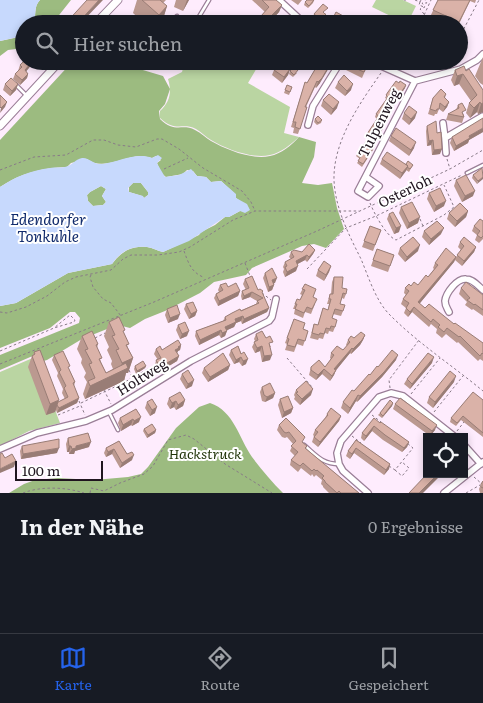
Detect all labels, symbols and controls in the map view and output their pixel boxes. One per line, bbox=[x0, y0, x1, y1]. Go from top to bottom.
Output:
search box bbox=[15, 15, 468, 70]
icon: search bbox=[33, 29, 61, 57]
text: Hier suchen bbox=[73, 29, 182, 57]
street label: Tulpenweg bbox=[352, 84, 404, 160]
street label: Osterloh bbox=[374, 168, 435, 212]
water label: Edendorfer Tonkuhle bbox=[10, 207, 86, 247]
street label: Holtweg bbox=[112, 353, 171, 400]
map controls bbox=[423, 433, 468, 478]
button: locate bbox=[423, 433, 468, 478]
park label: Hackstruck bbox=[168, 443, 242, 463]
scale bar bbox=[15, 458, 102, 481]
text: 100 m bbox=[22, 460, 60, 480]
text: In der Nähe bbox=[20, 510, 144, 541]
text: 0 Ergebnisse bbox=[368, 514, 463, 538]
tab: Karte bbox=[54, 644, 92, 694]
tab: Route bbox=[201, 644, 240, 694]
tab: Gespeichert bbox=[349, 644, 429, 694]

